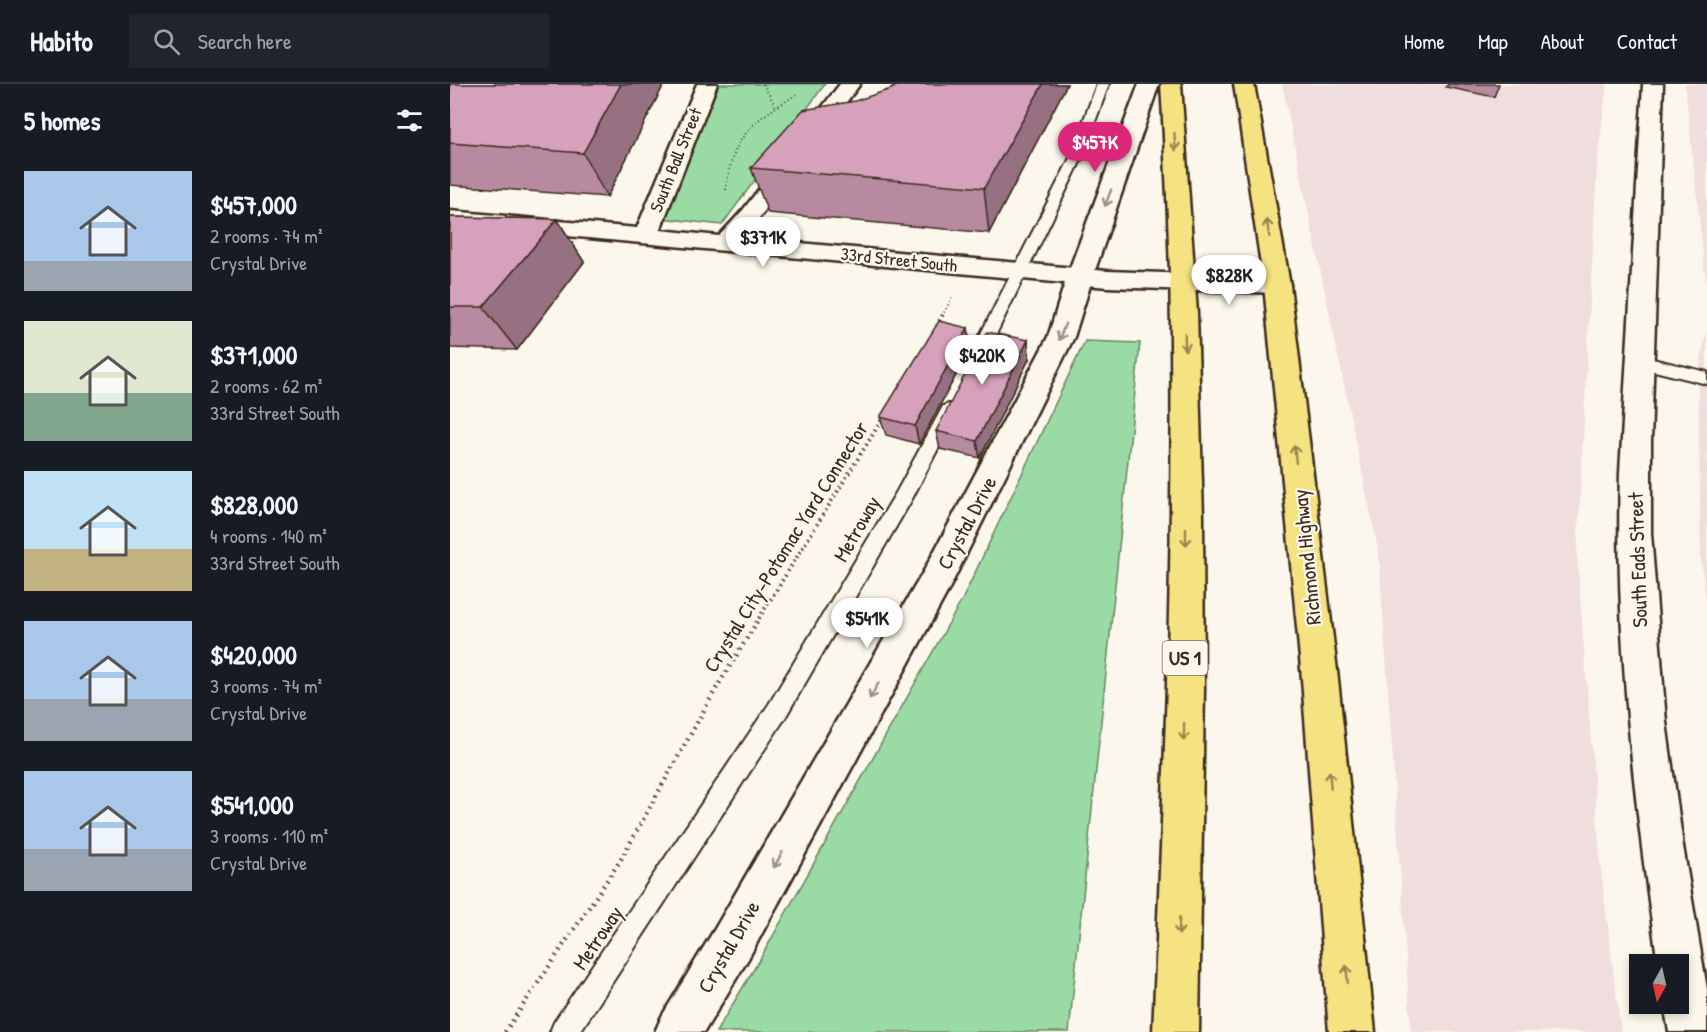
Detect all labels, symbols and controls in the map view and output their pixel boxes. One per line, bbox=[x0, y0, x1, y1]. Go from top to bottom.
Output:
search box bbox=[129, 14, 549, 68]
text: Habito bbox=[30, 22, 93, 60]
icon: search bbox=[150, 25, 183, 58]
text: Search here bbox=[198, 26, 292, 56]
text: Home bbox=[1404, 27, 1445, 56]
text: Map bbox=[1478, 27, 1508, 56]
text: About bbox=[1541, 27, 1584, 56]
text: Contact bbox=[1617, 27, 1677, 56]
text: 5 homes bbox=[24, 103, 100, 138]
street label: South Ball Street bbox=[643, 103, 708, 216]
icon: filters bbox=[393, 104, 426, 137]
pin: $457K bbox=[1053, 122, 1137, 173]
text: $457K bbox=[1072, 128, 1118, 155]
one-way arrow bbox=[1169, 132, 1180, 152]
text: $457,000 bbox=[210, 187, 297, 222]
one-way arrow bbox=[1101, 188, 1112, 207]
icon: home bbox=[72, 195, 144, 267]
pin: $371K bbox=[721, 217, 805, 268]
one-way arrow bbox=[1262, 218, 1273, 238]
text: 2 rooms · 74 m² bbox=[210, 222, 322, 249]
text: $371K bbox=[740, 223, 786, 250]
street label: 33rd Street South bbox=[840, 241, 959, 278]
text: Crystal Drive bbox=[210, 249, 307, 276]
pin: $828K bbox=[1187, 255, 1271, 306]
text: $828K bbox=[1205, 261, 1253, 288]
one-way arrow bbox=[1056, 322, 1067, 341]
one-way arrow bbox=[1179, 331, 1190, 351]
pin: $420K bbox=[940, 335, 1024, 386]
text: $371,000 bbox=[210, 337, 297, 372]
text: $420K bbox=[959, 341, 1005, 368]
icon: home bbox=[72, 345, 144, 417]
text: 2 rooms · 62 m² bbox=[210, 372, 322, 399]
text: 33rd Street South bbox=[210, 399, 340, 426]
street label: Crystal City-Potomac Yard Connector bbox=[696, 416, 875, 678]
one-way arrow bbox=[1289, 445, 1300, 465]
street label: Crystal Drive bbox=[930, 471, 1003, 575]
text: $828,000 bbox=[210, 487, 298, 522]
street label: Richmond Highway bbox=[1285, 488, 1328, 626]
street label: Metroway bbox=[826, 490, 887, 567]
street label: South Eads Street bbox=[1621, 491, 1654, 628]
icon: home bbox=[72, 495, 144, 567]
text: 4 rooms · 140 m² bbox=[210, 522, 327, 549]
one-way arrow bbox=[1180, 526, 1192, 546]
text: 33rd Street South bbox=[210, 549, 340, 576]
pin: $541K bbox=[825, 598, 909, 649]
text: $541K bbox=[845, 604, 889, 631]
text: $420,000 bbox=[210, 637, 297, 672]
road number: US 1 bbox=[1162, 641, 1208, 675]
icon: home bbox=[72, 645, 144, 717]
text: 3 rooms · 74 m² bbox=[210, 672, 322, 699]
one-way arrow bbox=[868, 681, 879, 699]
text: Crystal Drive bbox=[210, 699, 307, 726]
one-way arrow bbox=[1179, 721, 1190, 741]
one-way arrow bbox=[1324, 770, 1335, 790]
text: $541,000 bbox=[210, 787, 294, 822]
icon: home bbox=[72, 795, 144, 867]
text: 3 rooms · 110 m² bbox=[210, 822, 328, 849]
text: Crystal Drive bbox=[210, 849, 307, 876]
one-way arrow bbox=[772, 852, 784, 869]
street label: Crystal Drive bbox=[691, 895, 767, 998]
street label: Metroway bbox=[566, 900, 630, 975]
one-way arrow bbox=[1174, 916, 1185, 936]
north arrow bbox=[1629, 954, 1689, 1014]
map controls bbox=[1629, 954, 1689, 1014]
one-way arrow bbox=[1342, 964, 1353, 984]

